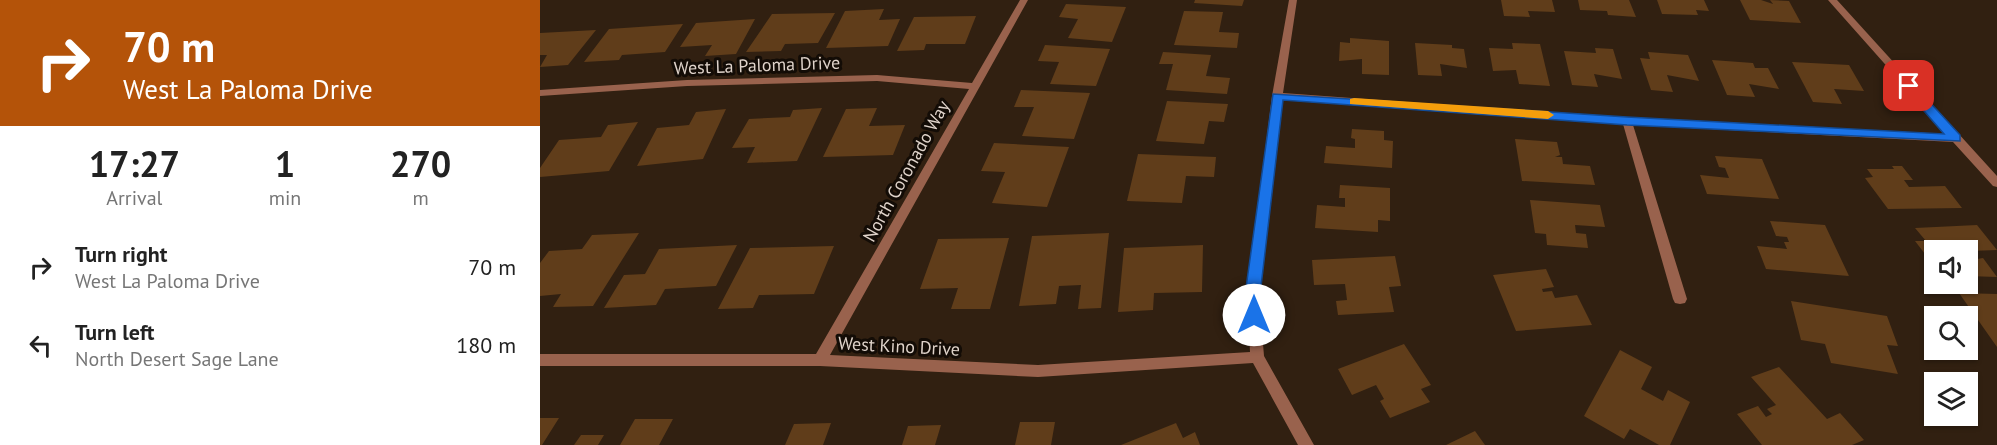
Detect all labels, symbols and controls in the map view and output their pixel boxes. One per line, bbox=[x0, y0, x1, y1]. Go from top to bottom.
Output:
text: 70 m bbox=[123, 19, 215, 74]
icon: right bbox=[24, 24, 102, 102]
street label: West La Paloma Drive bbox=[673, 51, 841, 79]
pin bbox=[1883, 60, 1934, 111]
icon: arrive bbox=[1892, 69, 1925, 102]
text: West La Paloma Drive bbox=[123, 72, 373, 106]
street label: North Coronado Way bbox=[858, 96, 955, 246]
text: 17:27 bbox=[89, 140, 180, 187]
text: 1 bbox=[275, 140, 295, 187]
text: 270 bbox=[390, 140, 451, 187]
text: Arrival bbox=[106, 185, 162, 211]
text: min bbox=[269, 185, 301, 211]
text: m bbox=[413, 185, 429, 211]
text: Turn right bbox=[75, 240, 167, 268]
map controls bbox=[1924, 240, 1978, 426]
button: sound bbox=[1924, 240, 1978, 294]
icon: right bbox=[24, 251, 57, 284]
text: 70 m bbox=[468, 253, 516, 281]
text: West La Paloma Drive bbox=[75, 268, 260, 294]
position arrow bbox=[1222, 283, 1286, 347]
button: search bbox=[1924, 306, 1978, 360]
text: Turn left bbox=[75, 318, 155, 346]
icon: left bbox=[24, 329, 57, 362]
text: 180 m bbox=[456, 331, 516, 359]
street label: West Kino Drive bbox=[837, 331, 961, 361]
text: North Desert Sage Lane bbox=[75, 346, 279, 372]
button: layers bbox=[1924, 372, 1978, 426]

